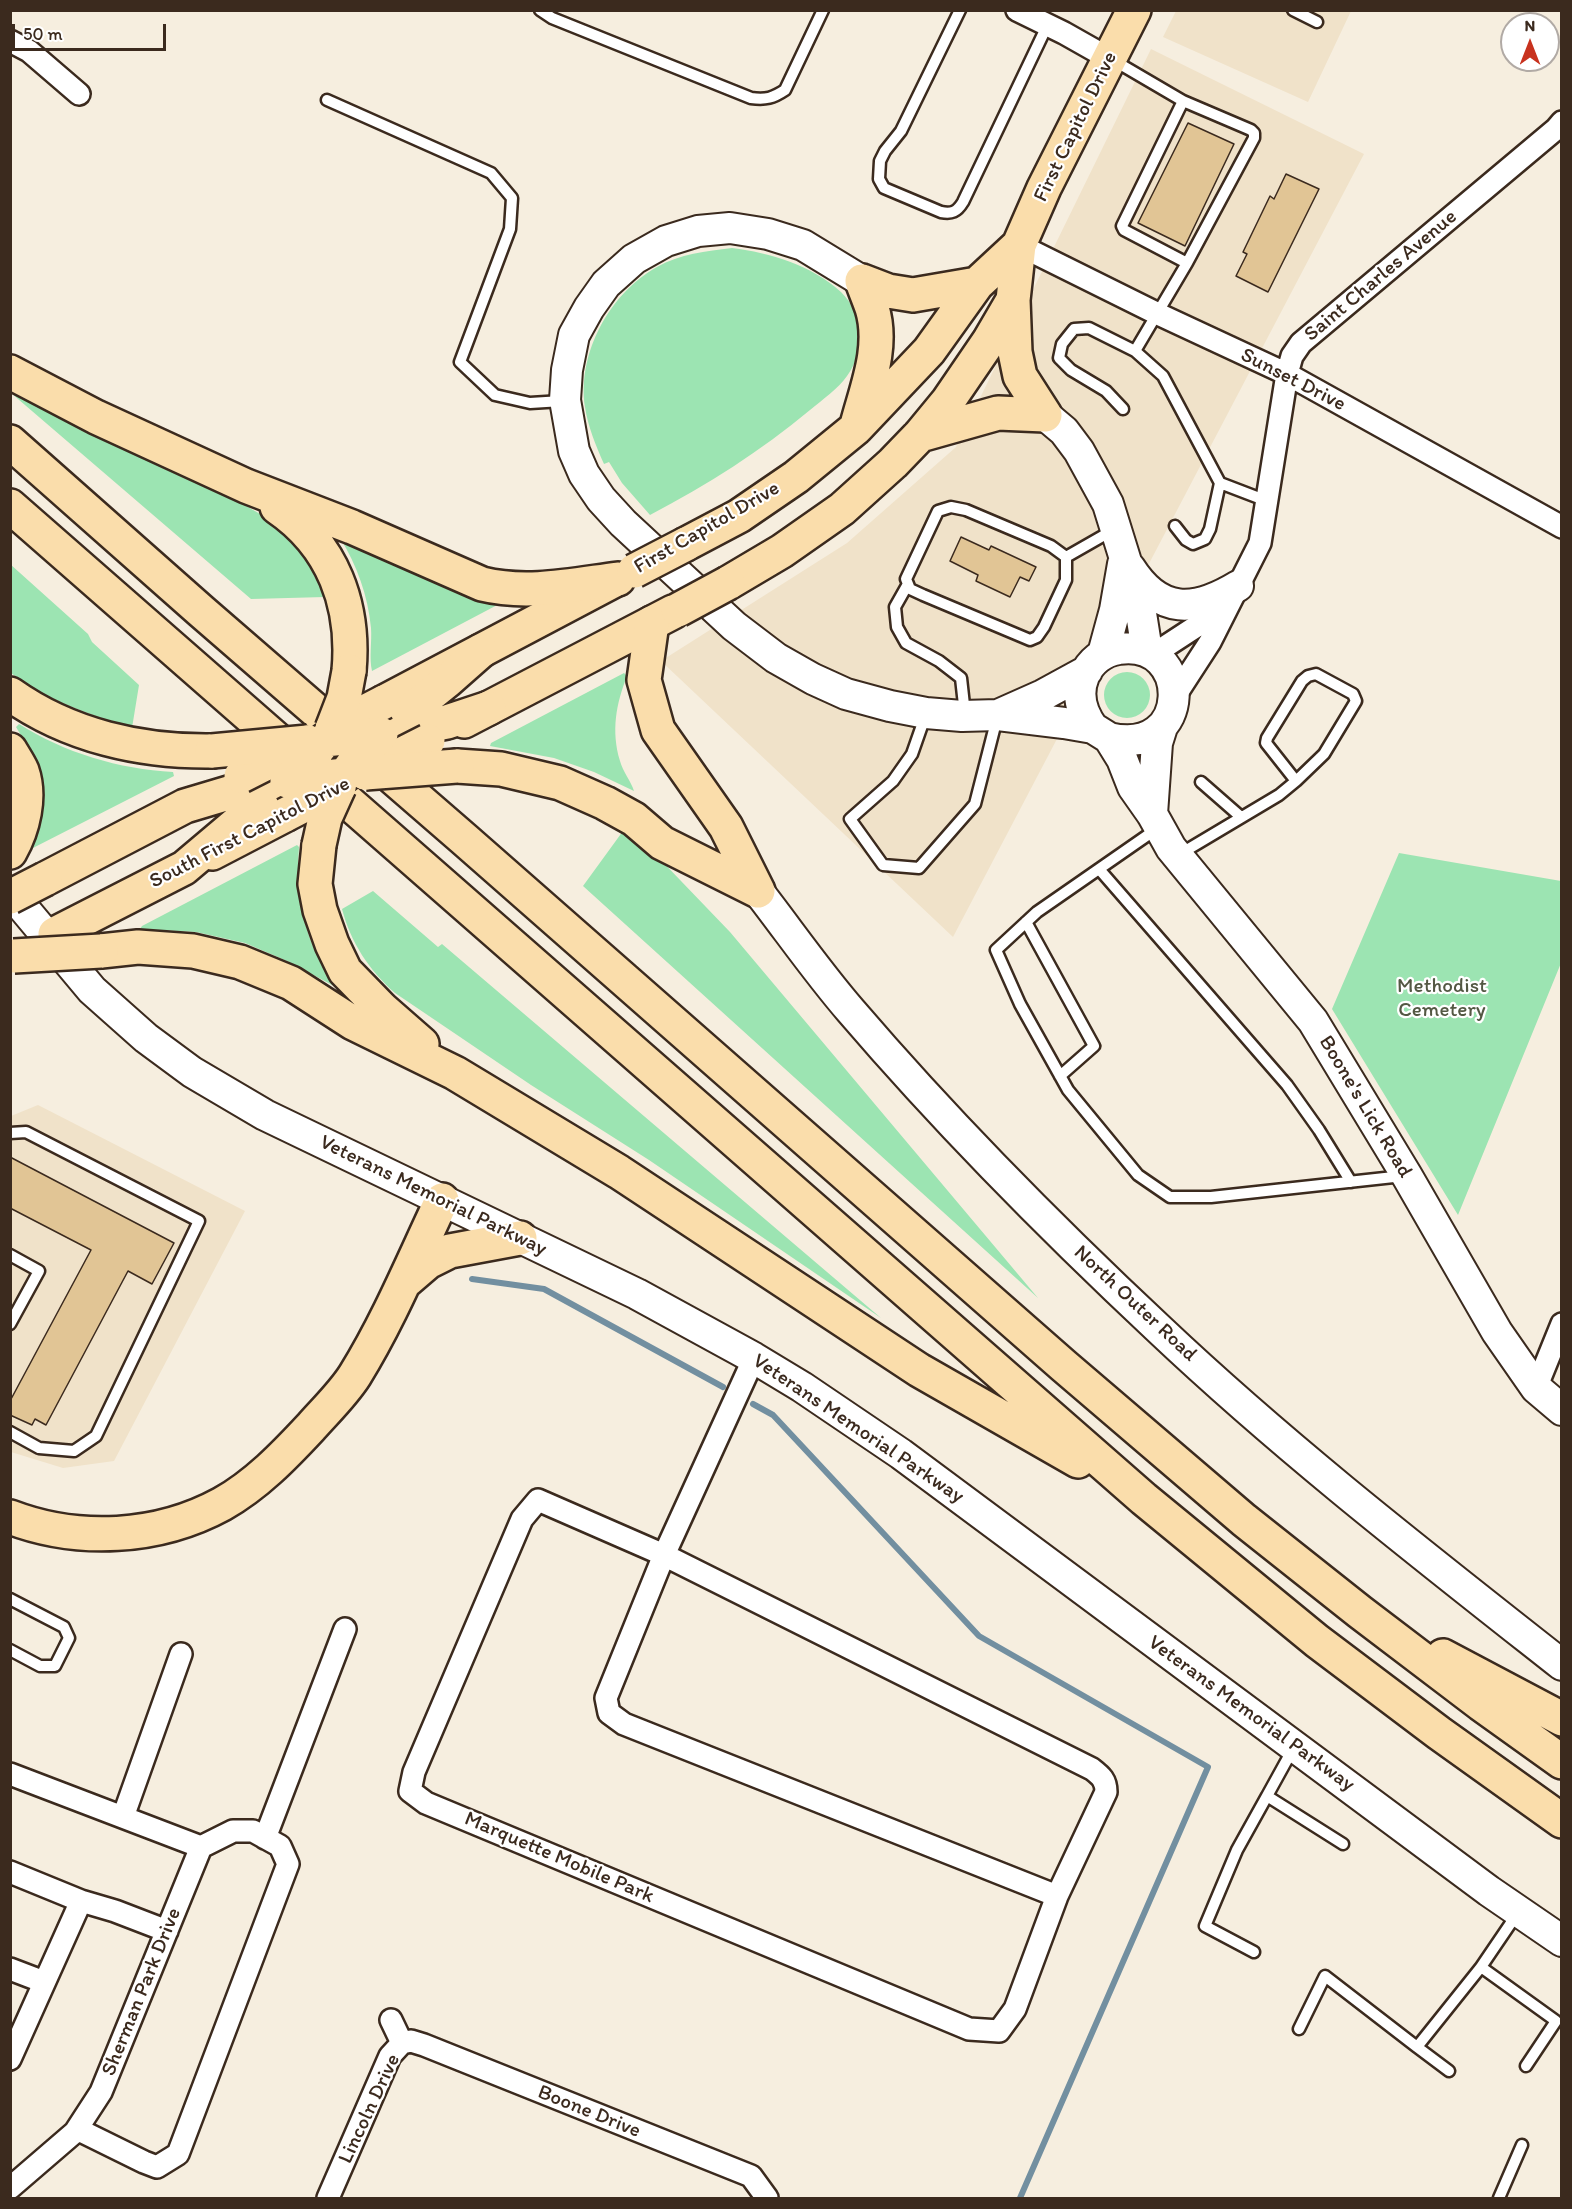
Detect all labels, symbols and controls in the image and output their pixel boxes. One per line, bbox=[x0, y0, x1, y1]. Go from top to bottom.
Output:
scale bar bbox=[15, 12, 170, 50]
north arrow bbox=[1500, 12, 1560, 72]
text: N bbox=[1525, 16, 1535, 35]
text: 50 m bbox=[23, 23, 63, 45]
street label: First Capitol Drive bbox=[1029, 48, 1123, 206]
street label: Saint Charles Avenue bbox=[1299, 205, 1463, 347]
street label: Sunset Drive bbox=[1236, 343, 1350, 417]
street label: First Capitol Drive bbox=[630, 476, 784, 580]
street label: South First Capitol Drive bbox=[146, 772, 354, 894]
park label: Methodist Cemetery bbox=[1397, 974, 1487, 1024]
street label: Boone's Lick Road bbox=[1313, 1031, 1417, 1183]
street label: Veterans Memorial Parkway bbox=[315, 1130, 551, 1262]
street label: North Outer Road bbox=[1068, 1240, 1202, 1368]
street label: Veterans Memorial Parkway bbox=[747, 1349, 969, 1509]
street label: Veterans Memorial Parkway bbox=[1143, 1630, 1359, 1798]
street label: Marquette Mobile Park bbox=[460, 1807, 658, 1909]
street label: Sherman Park Drive bbox=[97, 1904, 187, 2080]
street label: Lincoln Drive bbox=[334, 2050, 406, 2168]
street label: Boone Drive bbox=[534, 2080, 644, 2144]

